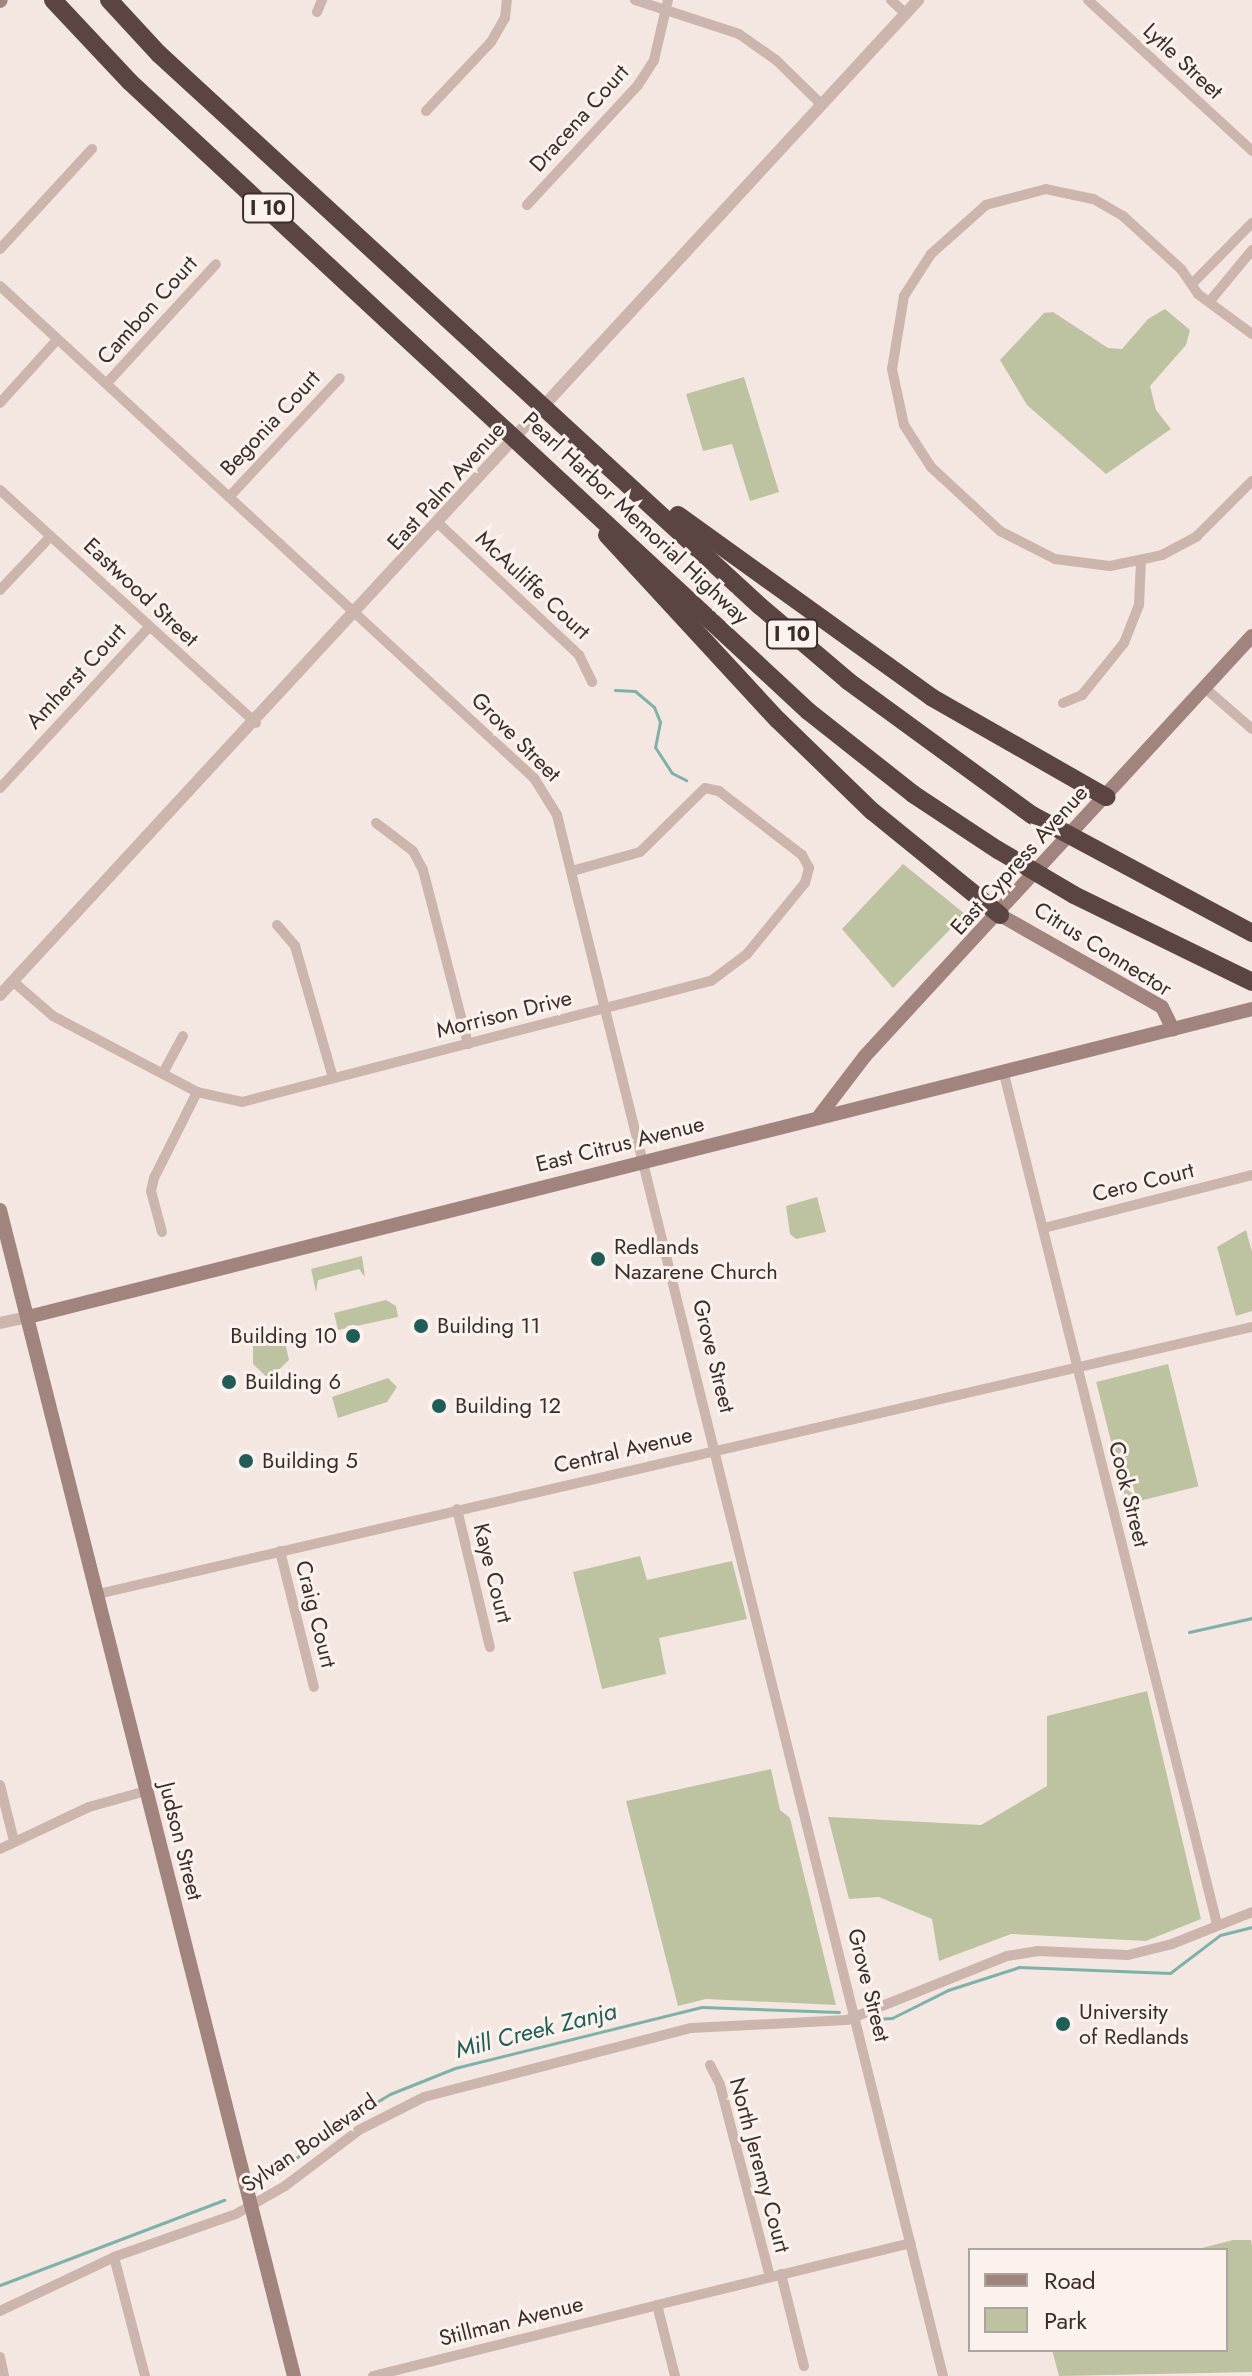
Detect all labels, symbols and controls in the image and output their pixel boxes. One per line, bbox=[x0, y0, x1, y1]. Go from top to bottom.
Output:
street label: Lytle Street bbox=[1138, 18, 1228, 104]
street label: Dracena Court bbox=[524, 59, 634, 177]
road number: I 10 bbox=[242, 192, 294, 224]
street label: Cambon Court bbox=[91, 250, 203, 370]
street label: Begonia Court bbox=[215, 365, 325, 481]
street label: Pearl Harbor Memorial Highway bbox=[517, 406, 755, 630]
street label: East Palm Avenue bbox=[382, 417, 510, 555]
street label: McAuliffe Court bbox=[470, 525, 596, 645]
street label: Eastwood Street bbox=[78, 532, 204, 652]
street label: Amherst Court bbox=[21, 618, 131, 734]
road number: I 10 bbox=[766, 618, 818, 650]
street label: Grove Street bbox=[466, 687, 566, 787]
street label: East Cypress Avenue bbox=[945, 780, 1093, 940]
street label: Citrus Connector bbox=[1029, 896, 1177, 1002]
street label: Morrison Drive bbox=[434, 984, 574, 1044]
street label: East Citrus Avenue bbox=[533, 1110, 707, 1178]
street label: Cero Court bbox=[1090, 1157, 1196, 1207]
place label: Redlands Nazarene Church bbox=[614, 1233, 778, 1284]
marker: Redlands Nazarene Church bbox=[589, 1250, 607, 1268]
street label: Grove Street bbox=[687, 1297, 741, 1415]
place label: Building 11 bbox=[437, 1313, 540, 1339]
marker: Building 11 bbox=[412, 1317, 430, 1335]
place label: Building 10 bbox=[230, 1323, 337, 1349]
marker: Building 10 bbox=[344, 1327, 362, 1345]
place label: Building 6 bbox=[245, 1369, 341, 1395]
marker: Building 6 bbox=[220, 1373, 238, 1391]
place label: Building 12 bbox=[455, 1393, 561, 1419]
marker: Building 12 bbox=[430, 1397, 448, 1415]
street label: Central Avenue bbox=[551, 1421, 695, 1479]
street label: Cook Street bbox=[1103, 1438, 1155, 1550]
place label: Building 5 bbox=[262, 1448, 358, 1474]
marker: Building 5 bbox=[237, 1452, 255, 1470]
street label: Kaye Court bbox=[468, 1520, 518, 1626]
street label: Craig Court bbox=[290, 1558, 342, 1670]
street label: Judson Street bbox=[154, 1779, 208, 1903]
street label: Grove Street bbox=[842, 1926, 896, 2044]
water label: Mill Creek Zanja bbox=[452, 1996, 620, 2064]
place label: University of Redlands bbox=[1079, 1998, 1189, 2050]
marker: University of Redlands bbox=[1054, 2015, 1072, 2033]
street label: North Jeremy Court bbox=[724, 2075, 796, 2255]
street label: Sylvan Boulevard bbox=[236, 2088, 382, 2198]
legend bbox=[968, 2248, 1228, 2352]
text: Road bbox=[1044, 2263, 1096, 2298]
street label: Stillman Avenue bbox=[436, 2290, 586, 2352]
text: Park bbox=[1044, 2303, 1087, 2338]

